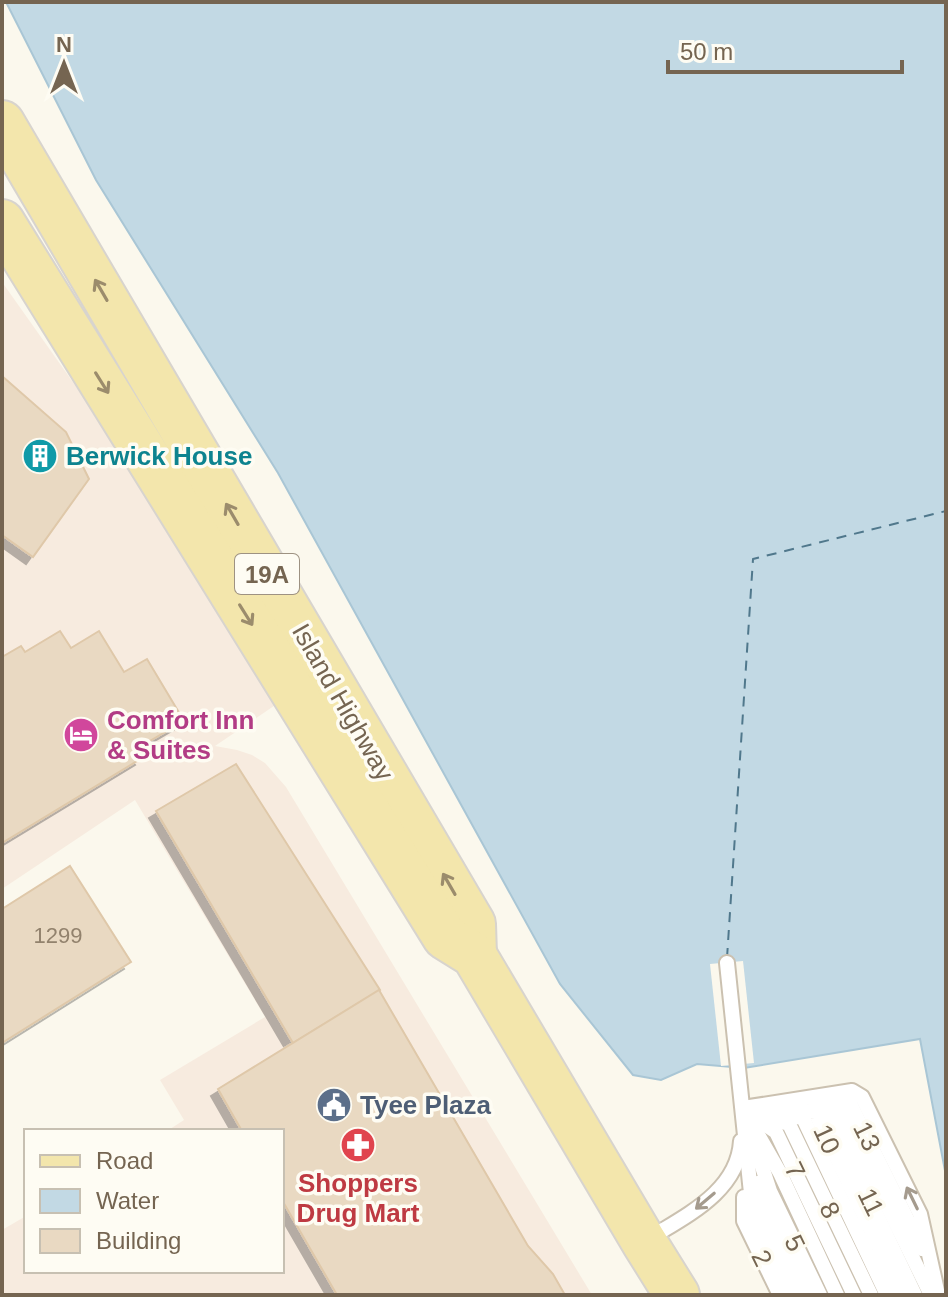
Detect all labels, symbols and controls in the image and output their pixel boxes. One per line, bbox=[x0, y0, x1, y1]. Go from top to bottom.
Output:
north arrow bbox=[24, 24, 104, 104]
scale bar bbox=[668, 24, 902, 74]
text: N bbox=[56, 32, 72, 57]
text: 50 m bbox=[680, 38, 733, 65]
one-way arrow bbox=[93, 279, 109, 302]
one-way arrow bbox=[94, 371, 110, 394]
building icon: Berwick House bbox=[21, 437, 59, 475]
place label: Berwick House bbox=[66, 441, 252, 471]
one-way arrow bbox=[224, 503, 240, 526]
road number: 19A bbox=[235, 554, 299, 594]
one-way arrow bbox=[237, 604, 254, 626]
street label: Island Highway bbox=[286, 618, 400, 786]
place label: Comfort Inn & Suites bbox=[107, 705, 254, 765]
hotel icon: Comfort Inn & Suites bbox=[62, 716, 100, 754]
one-way arrow bbox=[441, 872, 456, 896]
house number: 1299 bbox=[34, 923, 82, 948]
public building icon: Tyee Plaza bbox=[315, 1086, 353, 1124]
place label: Tyee Plaza bbox=[360, 1090, 492, 1120]
street label: 13 bbox=[847, 1116, 887, 1156]
street label: 10 bbox=[807, 1120, 847, 1158]
pharmacy icon: Shoppers Drug Mart bbox=[339, 1126, 377, 1164]
legend bbox=[24, 1129, 284, 1273]
text: Road bbox=[96, 1147, 153, 1174]
street label: 7 bbox=[778, 1157, 812, 1183]
place label: Shoppers Drug Mart bbox=[297, 1168, 420, 1228]
street label: 11 bbox=[852, 1183, 890, 1221]
text: Water bbox=[96, 1187, 159, 1214]
one-way arrow bbox=[904, 1187, 920, 1211]
one-way arrow bbox=[695, 1192, 715, 1210]
street label: 8 bbox=[813, 1197, 847, 1223]
text: Building bbox=[96, 1227, 181, 1254]
street label: 5 bbox=[778, 1230, 812, 1256]
street label: 2 bbox=[745, 1245, 779, 1271]

